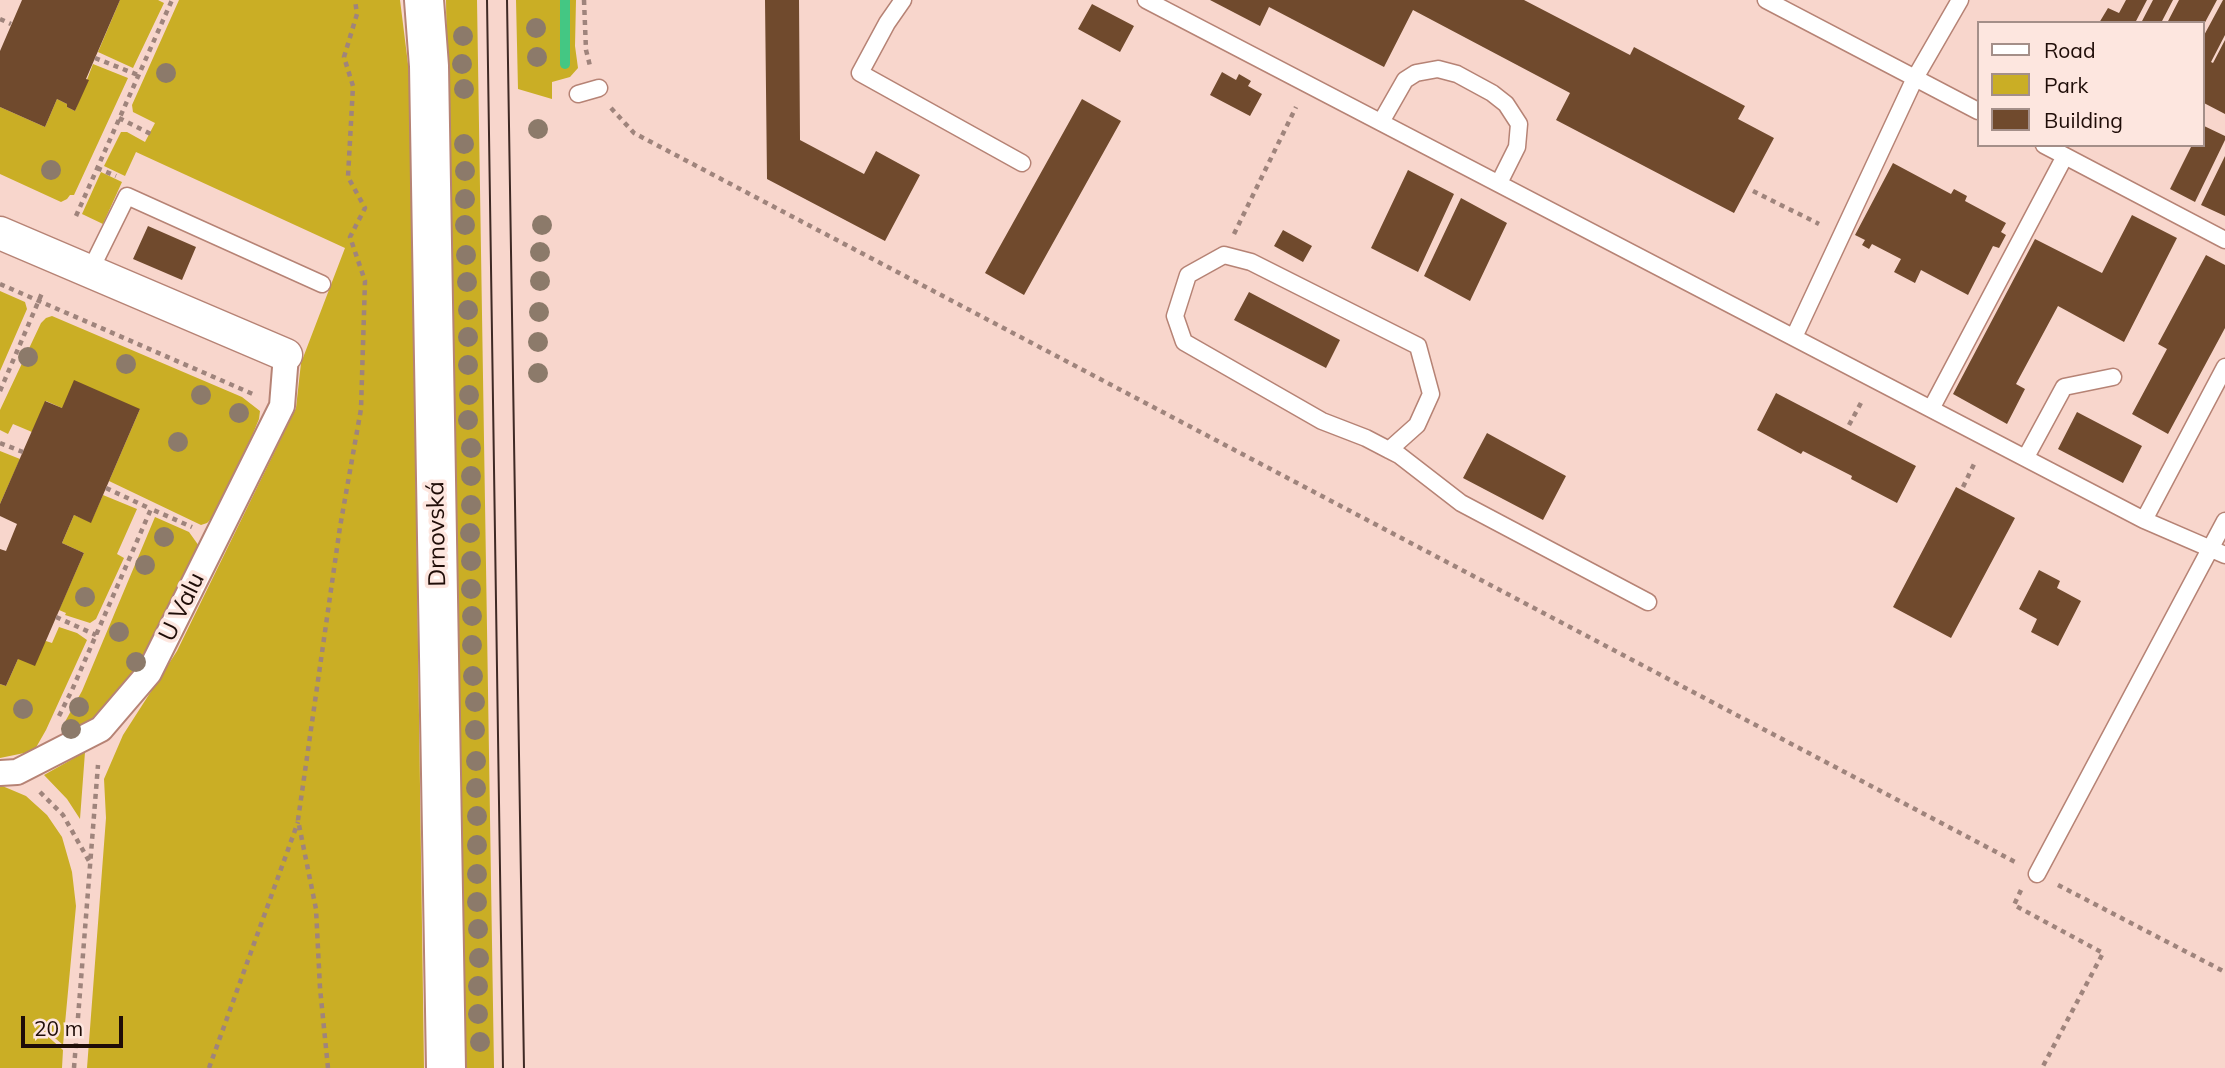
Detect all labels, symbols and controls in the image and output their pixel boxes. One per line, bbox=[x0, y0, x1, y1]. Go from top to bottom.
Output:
legend bbox=[1976, 21, 2204, 147]
text: Road bbox=[2044, 37, 2095, 63]
text: Park bbox=[2044, 72, 2088, 98]
text: Building bbox=[2044, 107, 2123, 133]
street label: Drnovská bbox=[422, 481, 452, 587]
street label: U Valu bbox=[153, 568, 211, 646]
scale bar bbox=[24, 1002, 126, 1046]
text: 20 m bbox=[34, 1015, 83, 1041]

